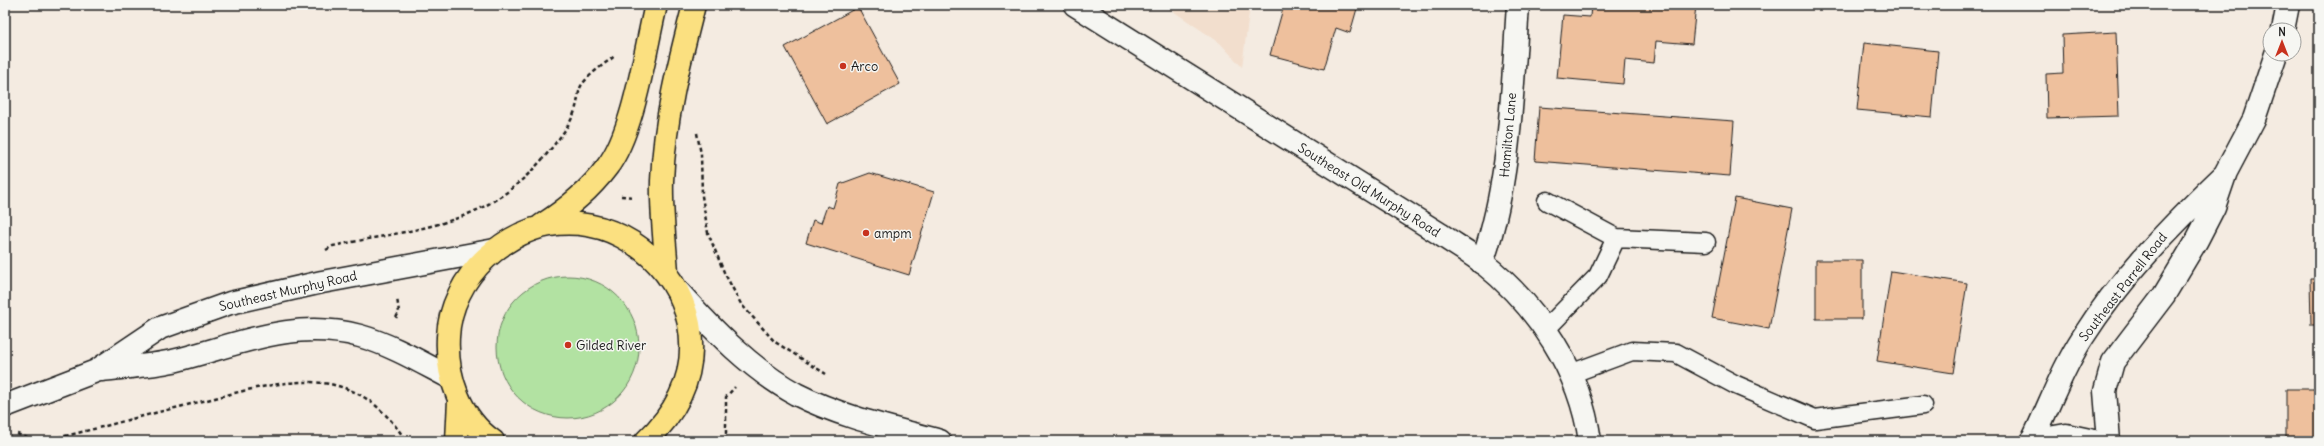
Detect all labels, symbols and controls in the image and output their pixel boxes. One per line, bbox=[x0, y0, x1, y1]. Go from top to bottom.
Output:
north arrow bbox=[2262, 22, 2302, 62]
text: N bbox=[2278, 25, 2286, 39]
place label: Arco bbox=[851, 58, 878, 75]
marker: Arco bbox=[838, 61, 848, 71]
street label: Hamilton Lane bbox=[1496, 92, 1520, 178]
street label: Southeast Old Murphy Road bbox=[1295, 139, 1444, 241]
place label: ampm bbox=[874, 225, 912, 242]
marker: ampm bbox=[861, 228, 871, 238]
street label: Southeast Parrell Road bbox=[2075, 229, 2171, 345]
street label: Southeast Murphy Road bbox=[217, 267, 359, 315]
place label: Gilded River bbox=[576, 337, 647, 354]
marker: Gilded River bbox=[563, 340, 573, 350]

